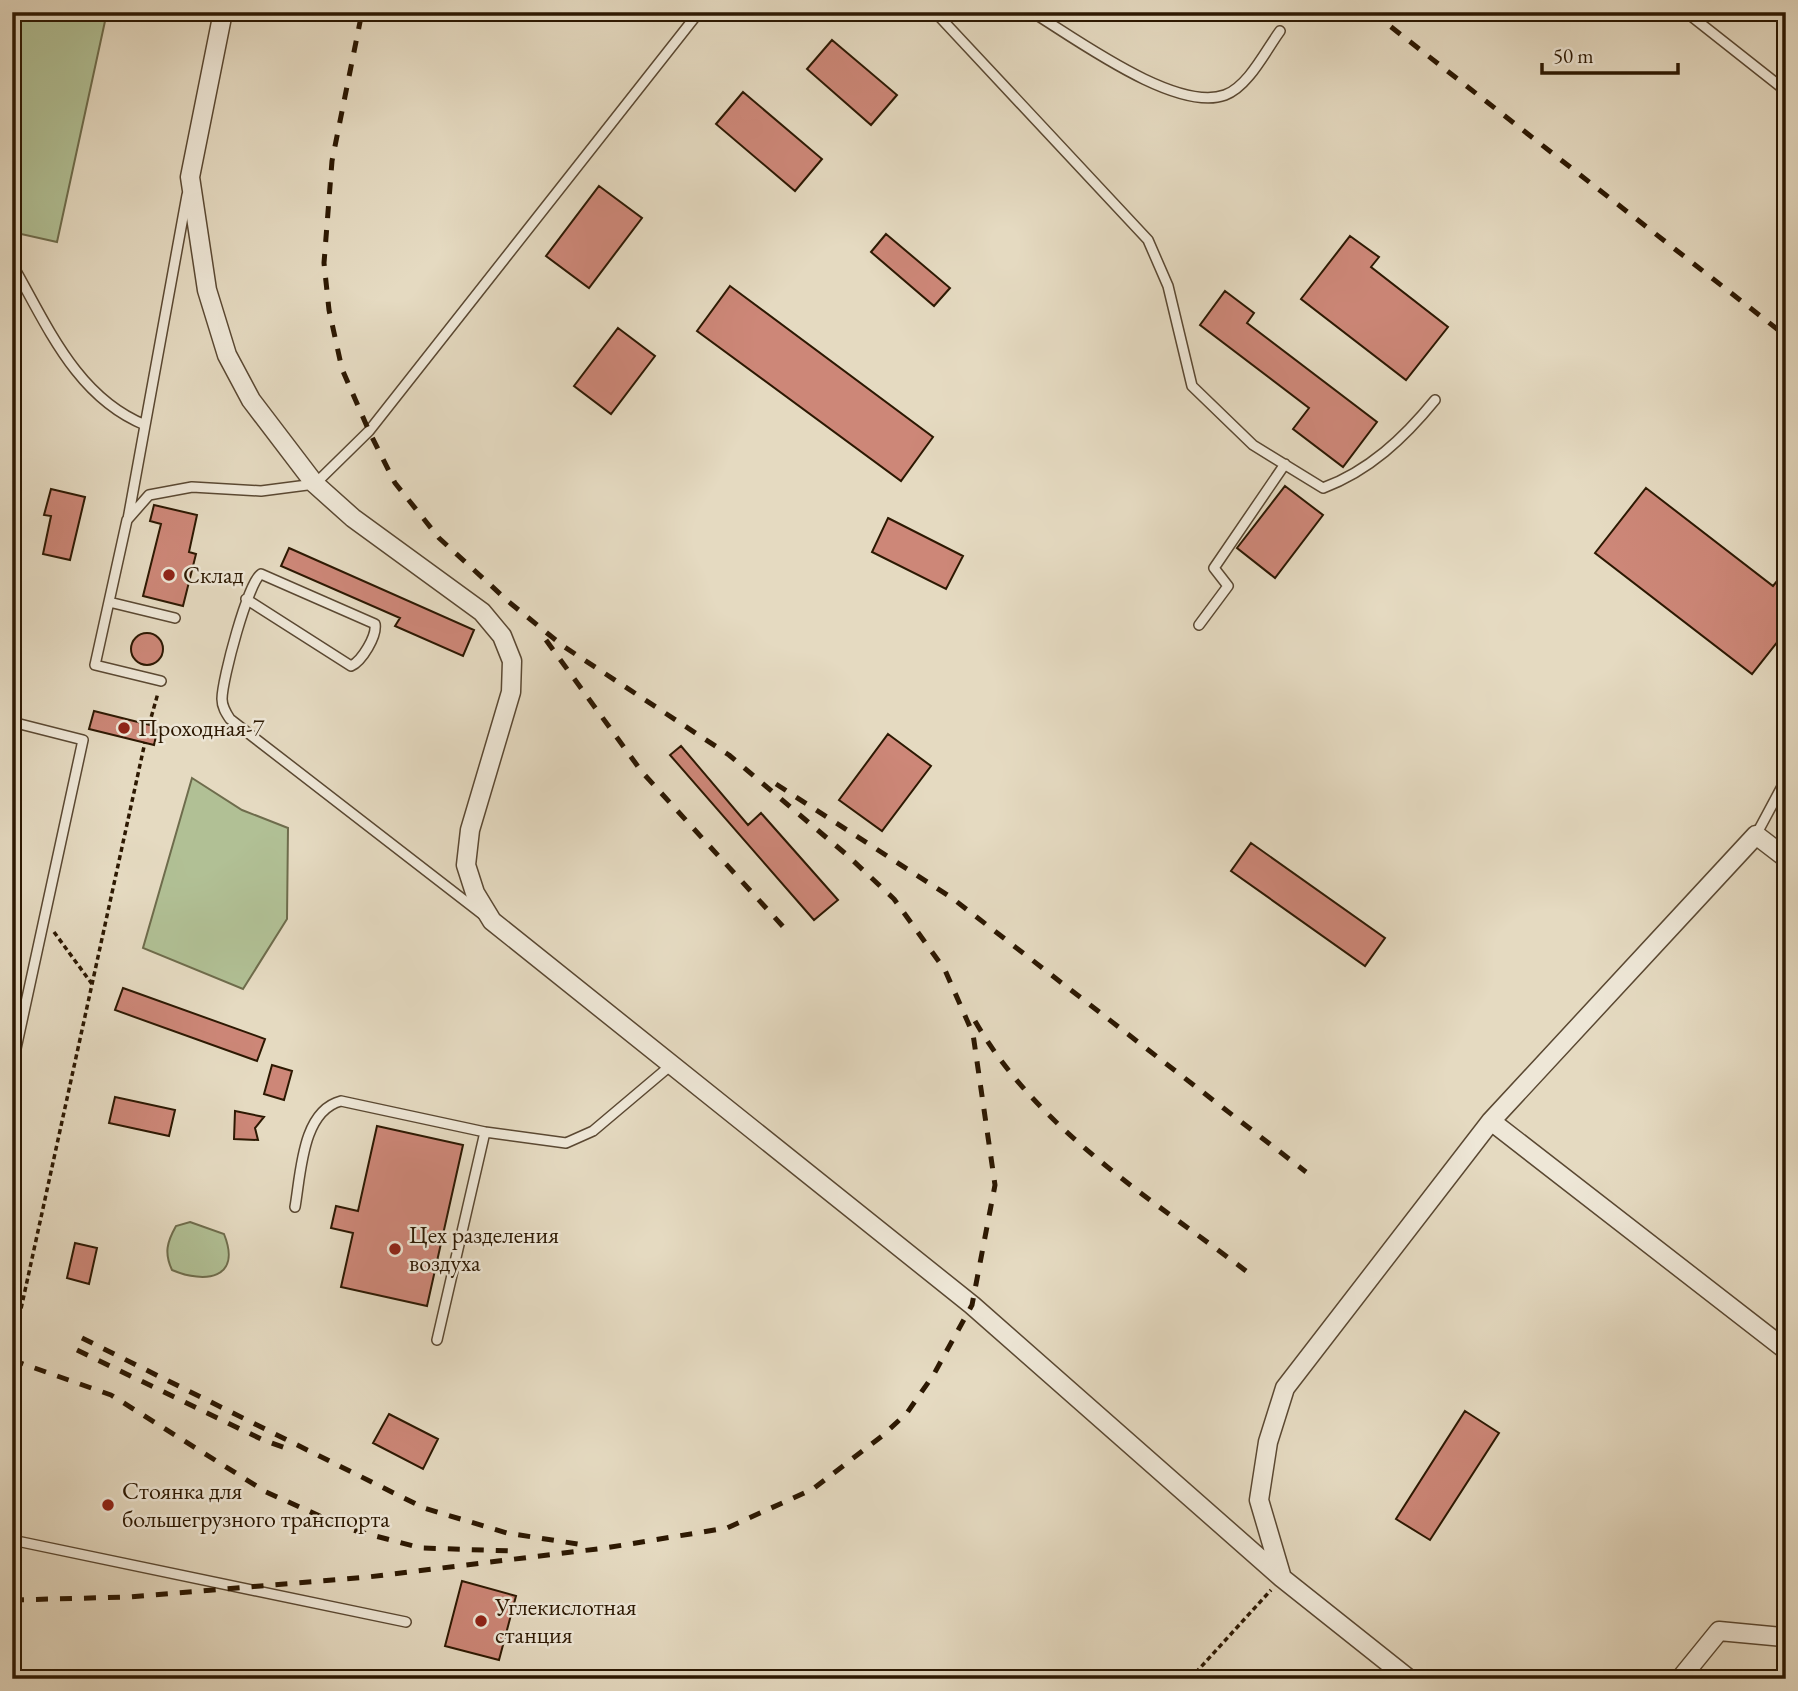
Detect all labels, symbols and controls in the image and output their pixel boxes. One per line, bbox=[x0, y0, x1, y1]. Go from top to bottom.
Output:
scale bar bbox=[1542, 32, 1679, 76]
text: 50 m bbox=[1553, 42, 1594, 69]
place label: Склад bbox=[183, 559, 244, 590]
marker: Склад bbox=[161, 567, 177, 583]
place label: Проходная-7 bbox=[138, 712, 265, 743]
marker: Проходная-7 bbox=[116, 720, 132, 736]
place label: Цех разделения воздуха bbox=[409, 1219, 559, 1278]
marker: Цех разделения воздуха bbox=[387, 1241, 403, 1257]
place label: Стоянка для большегрузного транспорта bbox=[122, 1475, 390, 1534]
marker: Стоянка для большегрузного транспорта bbox=[100, 1497, 116, 1513]
place label: Углекислотная станция bbox=[494, 1591, 637, 1650]
marker: Углекислотная станция bbox=[473, 1613, 489, 1629]

